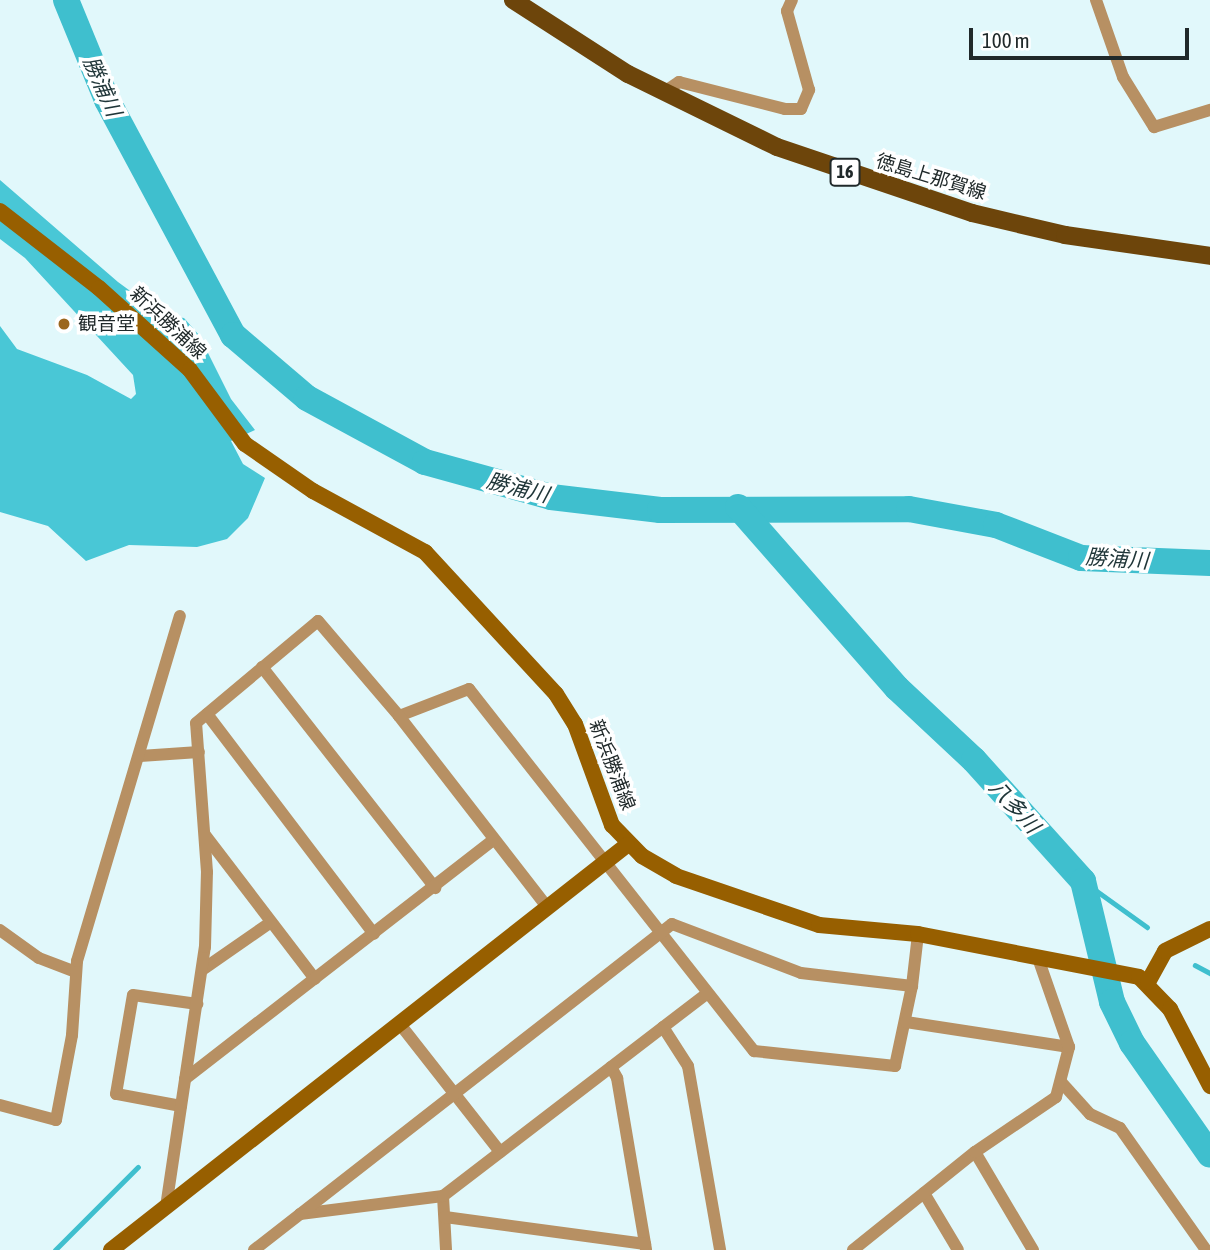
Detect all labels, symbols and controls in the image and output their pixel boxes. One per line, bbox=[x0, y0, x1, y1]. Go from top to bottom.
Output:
scale bar bbox=[972, 14, 1192, 58]
text: 100 m bbox=[982, 28, 1030, 52]
water label: 勝浦川 bbox=[79, 52, 127, 120]
street label: 徳島上那賀線 bbox=[873, 149, 989, 205]
road number: 16 bbox=[829, 158, 861, 187]
street label: 新浜勝浦線 bbox=[125, 282, 211, 364]
place label: 観音堂 bbox=[78, 313, 135, 335]
marker: 観音堂 bbox=[56, 316, 72, 332]
water label: 勝浦川 bbox=[484, 467, 552, 507]
water label: 勝浦川 bbox=[1085, 543, 1149, 573]
street label: 新浜勝浦線 bbox=[584, 717, 640, 813]
water label: 八多川 bbox=[985, 774, 1045, 838]

